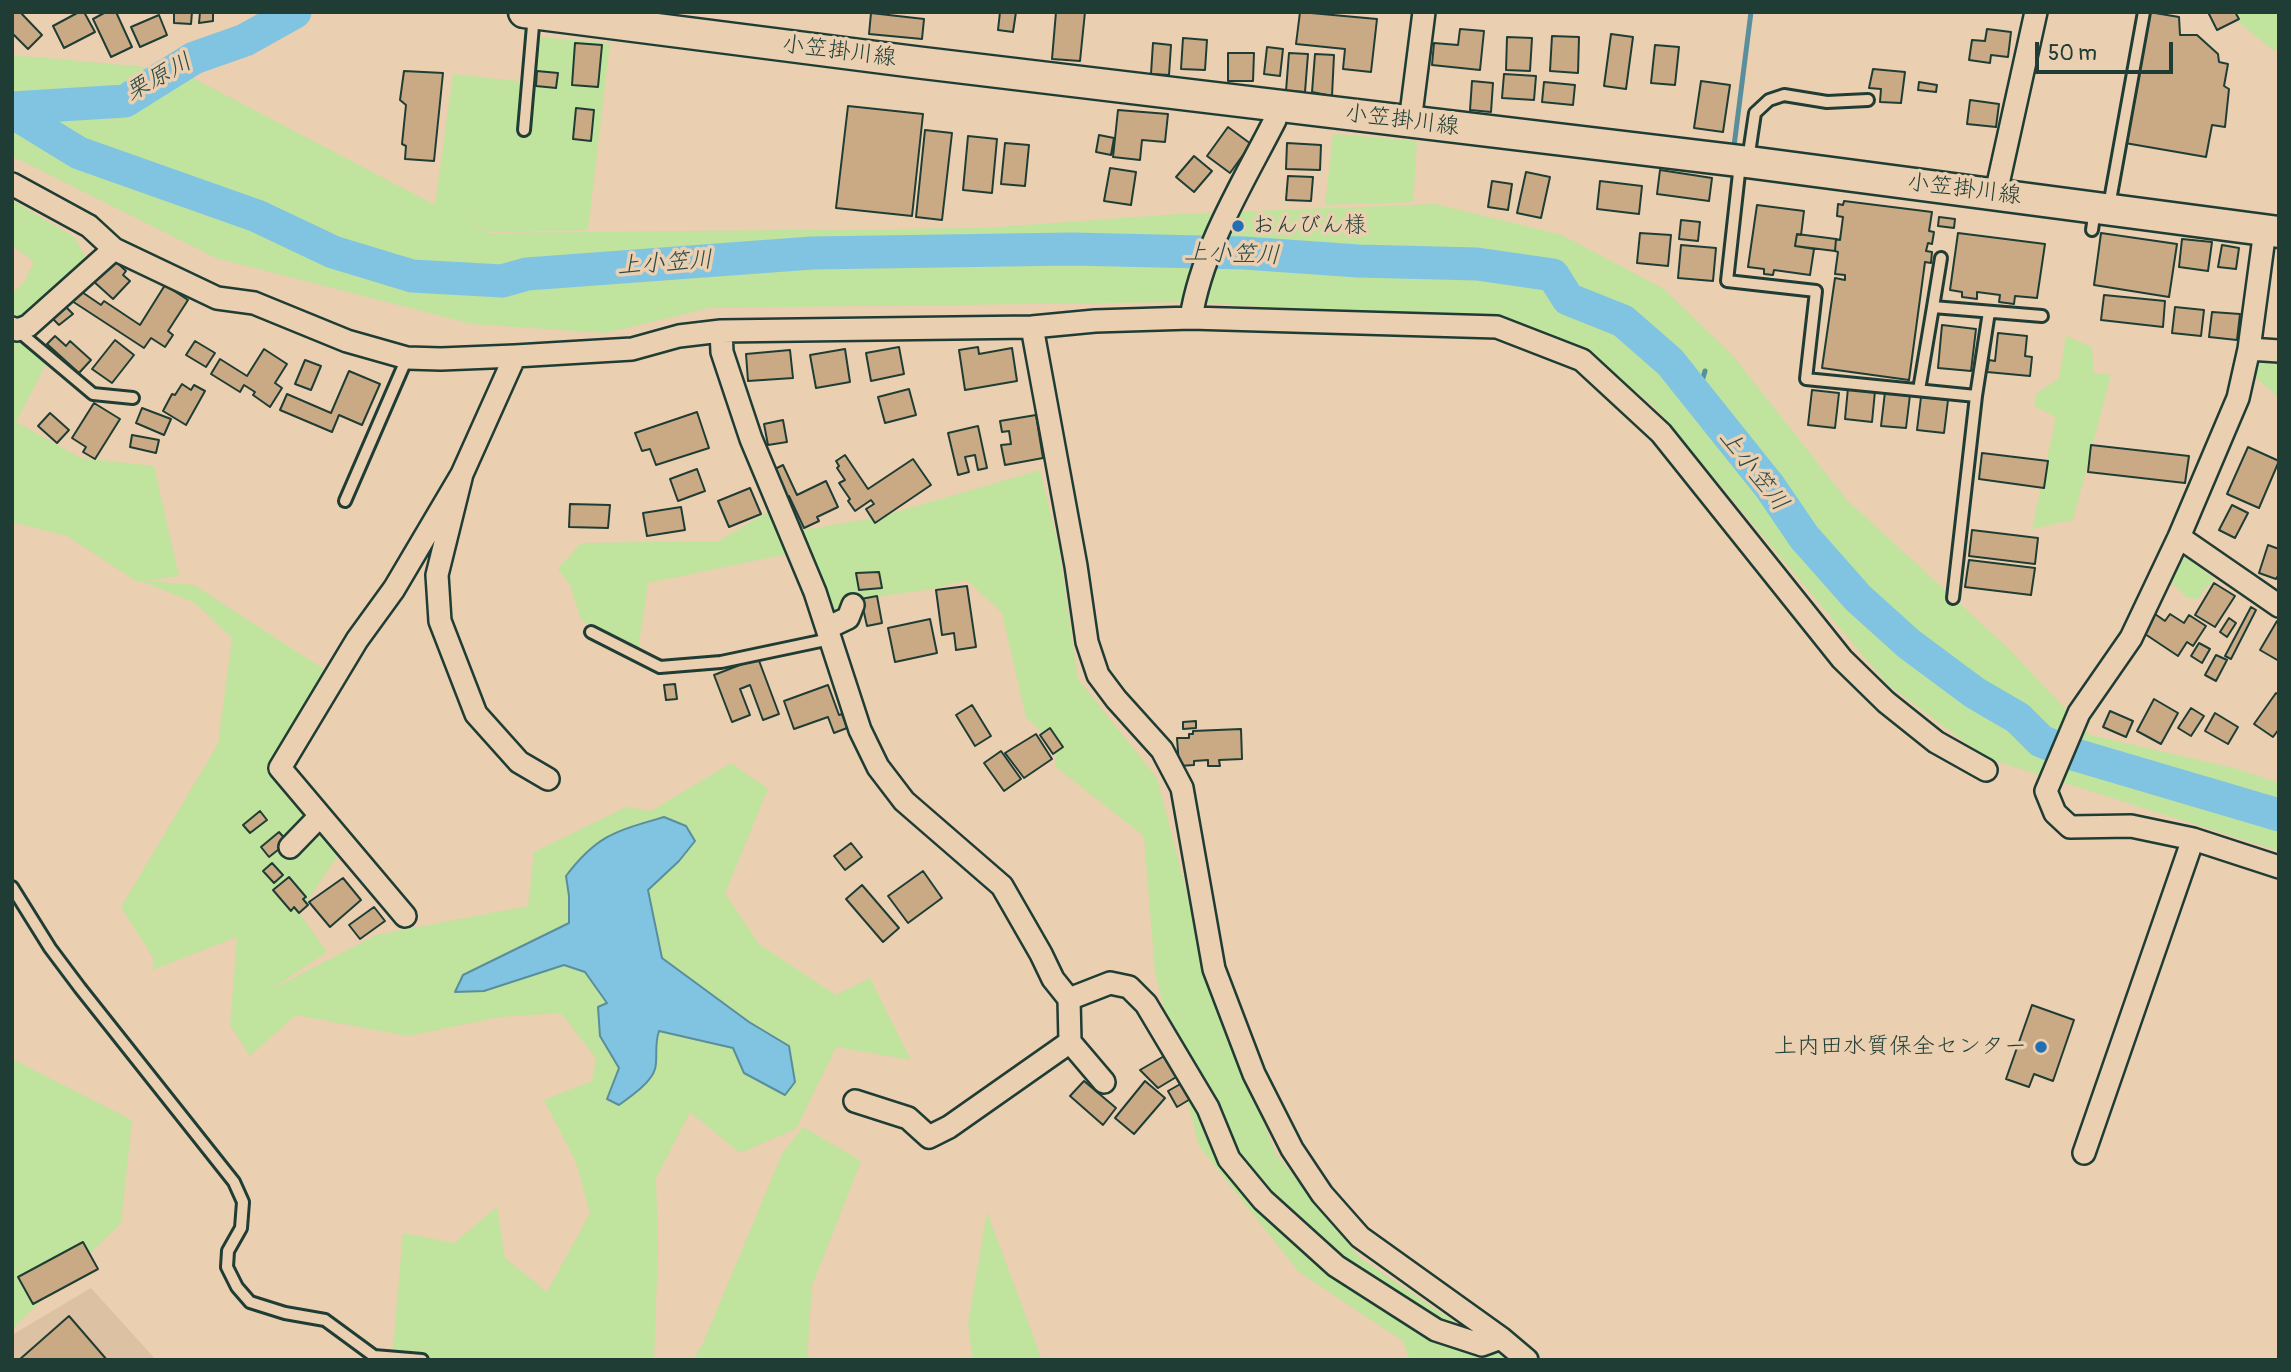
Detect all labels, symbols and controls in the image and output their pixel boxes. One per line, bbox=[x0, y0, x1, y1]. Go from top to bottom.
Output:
scale bar bbox=[2039, 28, 2177, 72]
street label: 小笠掛川線 bbox=[780, 31, 898, 73]
text: 50 m bbox=[2048, 40, 2097, 67]
water label: 栗原川 bbox=[121, 48, 197, 108]
street label: 小笠掛川線 bbox=[1343, 100, 1461, 142]
street label: 小笠掛川線 bbox=[1905, 169, 2023, 211]
place label: おんびん様 bbox=[1252, 212, 1367, 240]
marker: おんびん様 bbox=[1230, 218, 1246, 234]
water label: 上小笠川 bbox=[1184, 239, 1280, 271]
water label: 上小笠川 bbox=[616, 246, 714, 282]
water label: 上小笠川 bbox=[1712, 424, 1794, 518]
place label: 上内田水質保全センター bbox=[1774, 1033, 2027, 1061]
marker: 上内田水質保全センター bbox=[2033, 1039, 2049, 1055]

